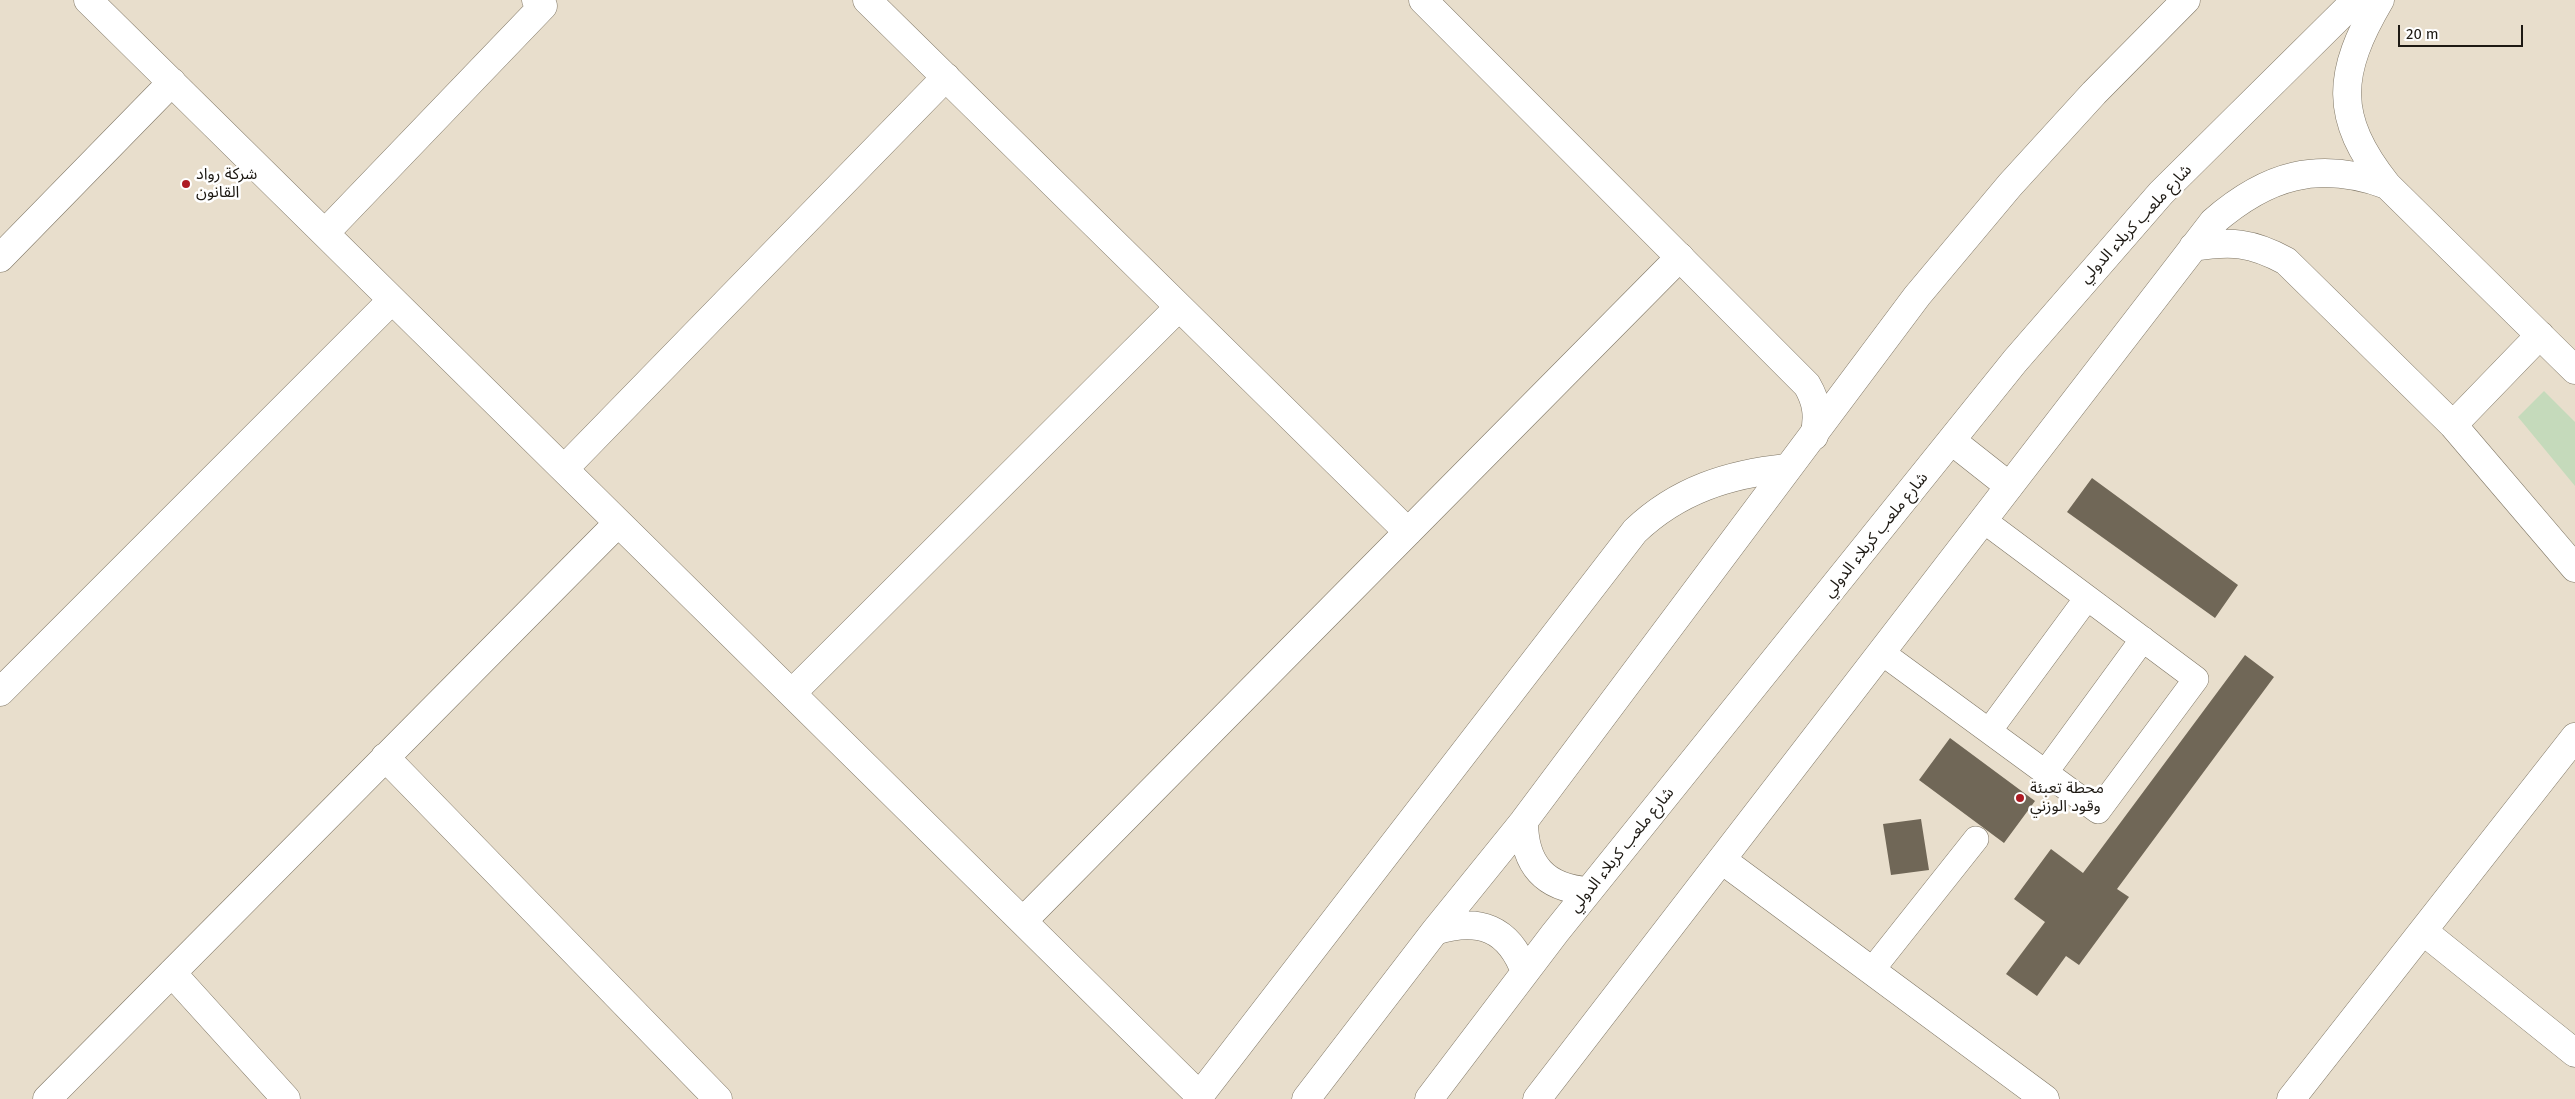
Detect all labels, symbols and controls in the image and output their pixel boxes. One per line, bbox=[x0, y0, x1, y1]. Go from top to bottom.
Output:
scale bar bbox=[2400, 15, 2525, 47]
text: 20 m bbox=[2406, 25, 2439, 43]
street label: شارع ملعب كربلاء الدولي bbox=[2076, 161, 2196, 287]
place label: شركة رواد القانون bbox=[196, 165, 257, 203]
marker: شركة رواد القانون bbox=[180, 178, 192, 190]
street label: شارع ملعب كربلاء الدولي bbox=[1820, 469, 1932, 601]
place label: محطة تعبئة وقود الوزني bbox=[2030, 779, 2104, 817]
street label: شارع ملعب كربلاء الدولي bbox=[1566, 784, 1678, 916]
marker: محطة تعبئة وقود الوزني bbox=[2014, 792, 2026, 804]

